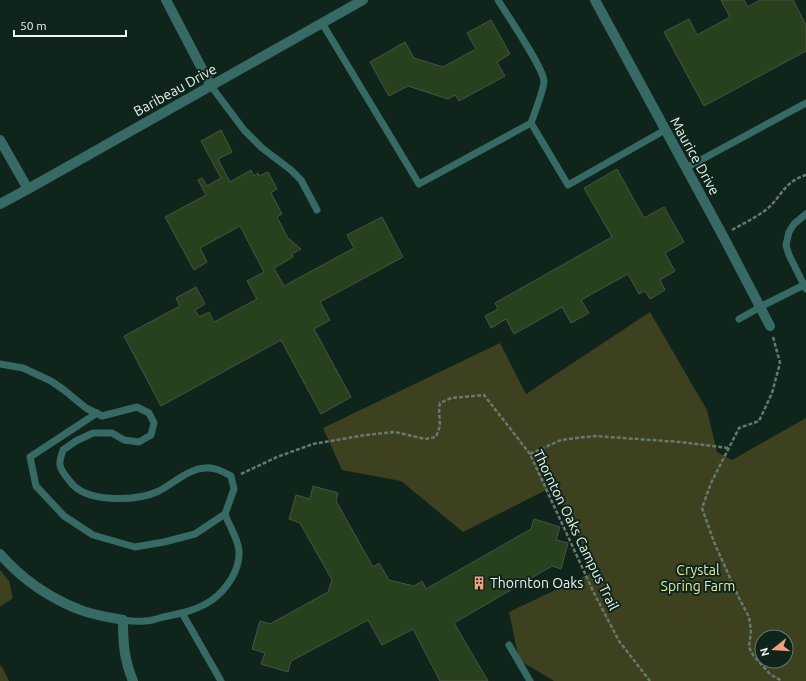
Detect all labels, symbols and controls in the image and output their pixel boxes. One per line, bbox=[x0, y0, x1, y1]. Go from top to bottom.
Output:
scale bar bbox=[14, 12, 126, 38]
text: 50 m bbox=[20, 19, 47, 32]
street label: Baribeau Drive bbox=[131, 61, 219, 119]
street label: Maurice Drive bbox=[667, 114, 723, 198]
street label: Thornton Oaks Campus Trail bbox=[530, 447, 622, 613]
park label: Crystal Spring Farm bbox=[661, 562, 735, 594]
building icon: Thornton Oaks bbox=[471, 575, 487, 591]
place label: Thornton Oaks bbox=[490, 575, 583, 591]
north arrow bbox=[754, 629, 794, 669]
text: N bbox=[757, 646, 771, 658]

